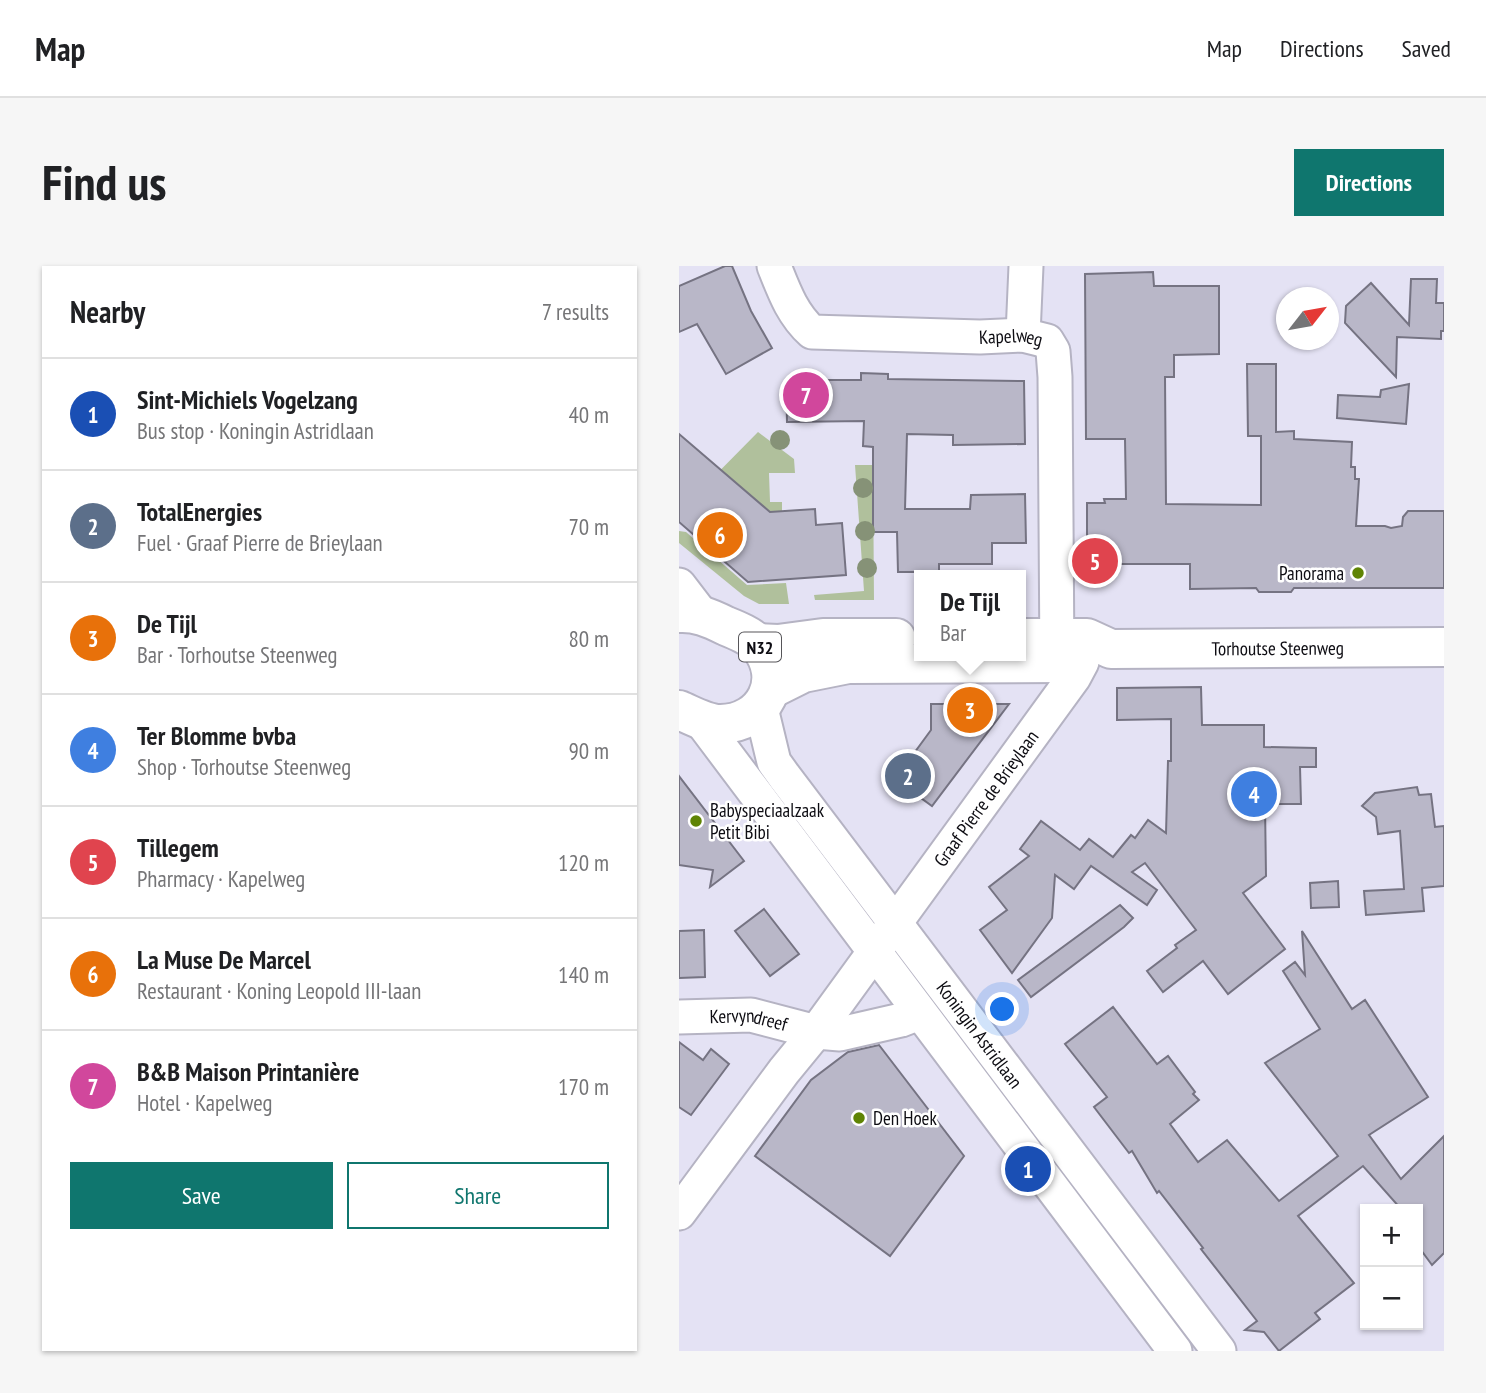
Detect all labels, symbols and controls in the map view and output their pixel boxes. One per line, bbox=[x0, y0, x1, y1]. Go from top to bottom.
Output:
text: Map bbox=[35, 27, 85, 70]
text: Map bbox=[1207, 33, 1242, 64]
text: Directions bbox=[1280, 33, 1364, 64]
text: Saved bbox=[1402, 33, 1451, 64]
button: Directions bbox=[1294, 149, 1444, 216]
text: Find us bbox=[42, 150, 166, 214]
north arrow bbox=[1276, 287, 1339, 350]
text: Nearby bbox=[70, 292, 145, 331]
text: 7 results bbox=[542, 297, 609, 326]
street label: Kapelweg bbox=[978, 323, 1045, 352]
pin: 7 bbox=[783, 369, 829, 421]
text: Sint-Michiels Vogelzang bbox=[137, 383, 358, 416]
text: 1 bbox=[88, 400, 99, 429]
text: 40 m bbox=[568, 400, 609, 429]
text: Bus stop · Koningin Astridlaan bbox=[137, 416, 374, 445]
text: TotalEnergies bbox=[137, 495, 262, 528]
pin: 6 bbox=[697, 509, 743, 561]
text: 2 bbox=[88, 512, 99, 541]
text: 70 m bbox=[568, 512, 609, 541]
text: Fuel · Graaf Pierre de Brieylaan bbox=[137, 528, 383, 557]
pin: 5 bbox=[1072, 535, 1118, 587]
place label: Panorama bbox=[1279, 561, 1344, 585]
marker: Panorama bbox=[1350, 565, 1366, 581]
popup bbox=[914, 570, 1026, 661]
text: De Tijl bbox=[940, 585, 1000, 618]
text: De Tijl bbox=[137, 607, 197, 640]
text: Bar bbox=[940, 618, 966, 647]
text: 3 bbox=[88, 624, 99, 653]
text: 80 m bbox=[568, 624, 609, 653]
road number: N32 bbox=[739, 632, 781, 662]
street label: Torhoutse Steenweg bbox=[1211, 636, 1344, 660]
text: Bar · Torhoutse Steenweg bbox=[137, 640, 338, 669]
pin: 3 bbox=[947, 684, 993, 736]
text: Ter Blomme bvba bbox=[137, 719, 296, 752]
street label: Graaf Pierre de Brieylaan bbox=[928, 725, 1043, 871]
text: 4 bbox=[88, 736, 99, 765]
text: 90 m bbox=[568, 736, 609, 765]
pin: 2 bbox=[885, 750, 931, 802]
text: Shop · Torhoutse Steenweg bbox=[137, 752, 351, 781]
pin: 4 bbox=[1231, 768, 1277, 820]
place label: Babyspeciaalzaak Petit Bibi bbox=[710, 798, 825, 844]
marker: Babyspeciaalzaak Petit Bibi bbox=[688, 813, 704, 829]
text: Tillegem bbox=[137, 831, 219, 864]
text: 5 bbox=[88, 848, 99, 877]
text: 120 m bbox=[558, 848, 609, 877]
text: Pharmacy · Kapelweg bbox=[137, 864, 305, 893]
text: La Muse De Marcel bbox=[137, 943, 311, 976]
text: 6 bbox=[88, 960, 99, 989]
text: 140 m bbox=[558, 960, 609, 989]
text: Restaurant · Koning Leopold III-laan bbox=[137, 976, 421, 1005]
street label: Koningin Astridlaan bbox=[931, 976, 1028, 1093]
your location bbox=[985, 992, 1019, 1026]
street label: Kervyndreef bbox=[709, 1003, 791, 1036]
text: B&B Maison Printanière bbox=[137, 1055, 359, 1088]
text: 7 bbox=[88, 1072, 99, 1101]
text: 170 m bbox=[558, 1072, 609, 1101]
text: Hotel · Kapelweg bbox=[137, 1088, 272, 1117]
place label: Den Hoek bbox=[873, 1106, 937, 1130]
marker: Den Hoek bbox=[851, 1110, 867, 1126]
pin: 1 bbox=[1005, 1143, 1051, 1195]
button: Save bbox=[70, 1162, 333, 1229]
button: Share bbox=[347, 1162, 609, 1229]
map controls bbox=[1360, 1204, 1423, 1330]
button: + bbox=[1360, 1204, 1423, 1267]
button: − bbox=[1360, 1267, 1423, 1330]

